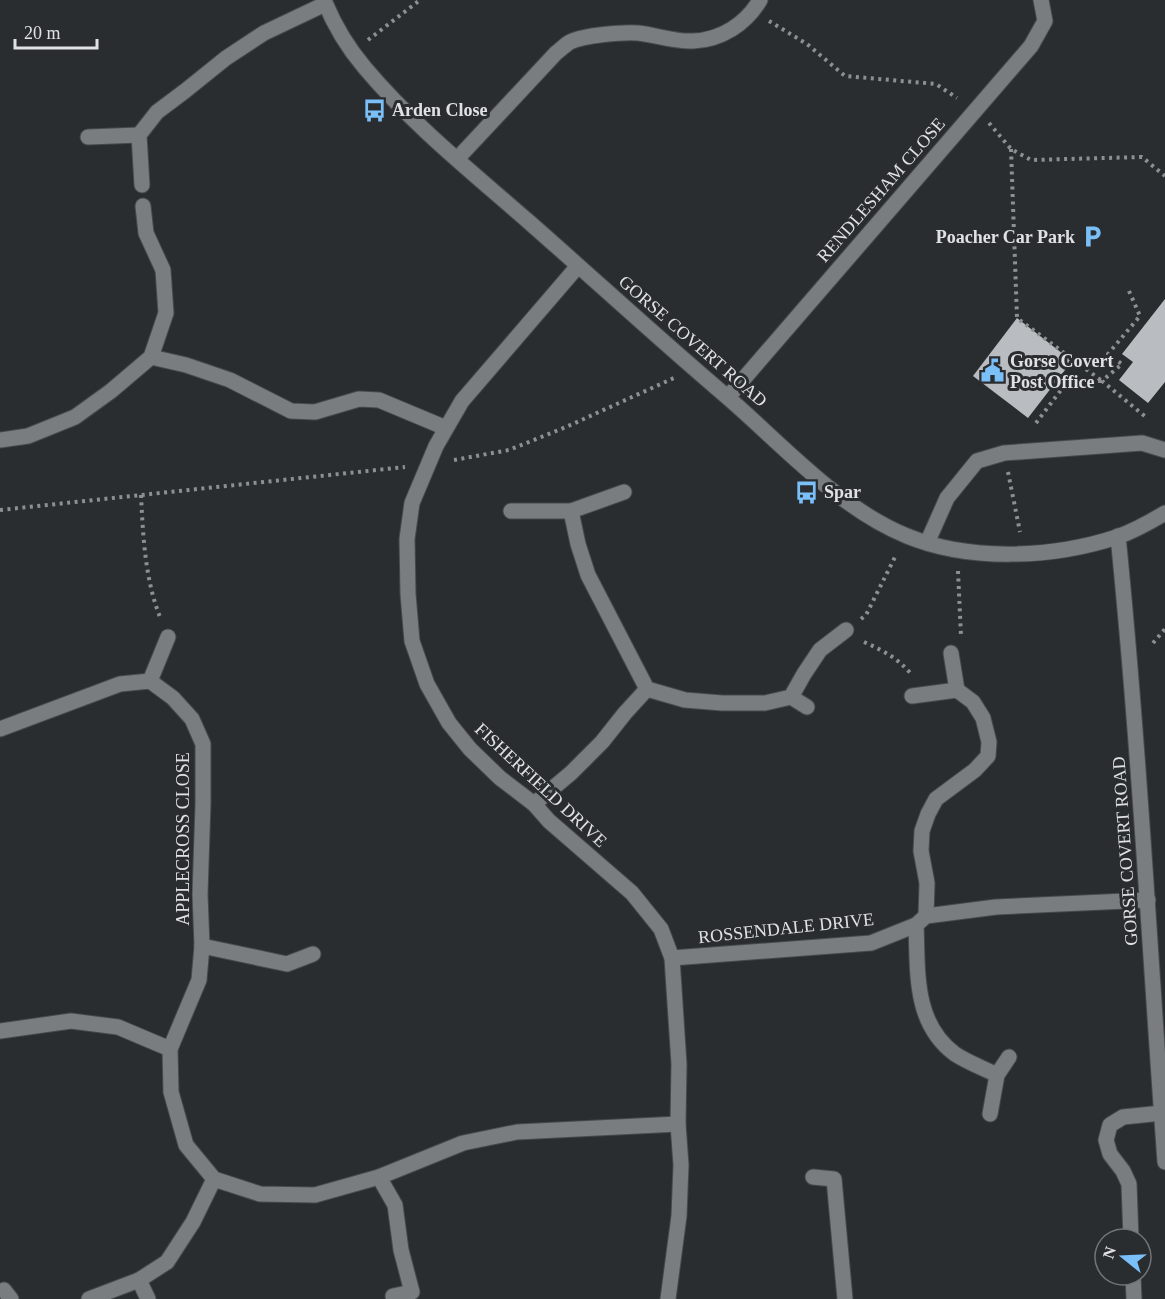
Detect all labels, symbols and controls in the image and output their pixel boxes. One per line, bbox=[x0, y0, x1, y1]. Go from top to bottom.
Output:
scale bar bbox=[15, 12, 98, 50]
text: 20 m bbox=[24, 23, 61, 43]
bus stop icon: Arden Close bbox=[361, 97, 387, 123]
place label: Arden Close bbox=[392, 100, 488, 120]
street label: RENDLESHAM CLOSE bbox=[813, 114, 949, 266]
parking icon: Poacher Car Park bbox=[1080, 224, 1106, 250]
place label: Poacher Car Park bbox=[936, 227, 1075, 247]
street label: GORSE COVERT ROAD bbox=[615, 271, 771, 411]
place label: Gorse Covert Post Office bbox=[1010, 351, 1113, 392]
public building icon: Gorse Covert Post Office bbox=[979, 358, 1005, 384]
bus stop icon: Spar bbox=[793, 479, 819, 505]
place label: Spar bbox=[824, 482, 861, 502]
street label: FISHERFIELD DRIVE bbox=[471, 719, 611, 851]
street label: APPLECROSS CLOSE bbox=[173, 752, 193, 926]
street label: GORSE COVERT ROAD bbox=[1108, 756, 1142, 946]
street label: ROSSENDALE DRIVE bbox=[697, 909, 875, 947]
north arrow bbox=[1093, 1227, 1153, 1287]
text: N bbox=[1099, 1244, 1119, 1261]

